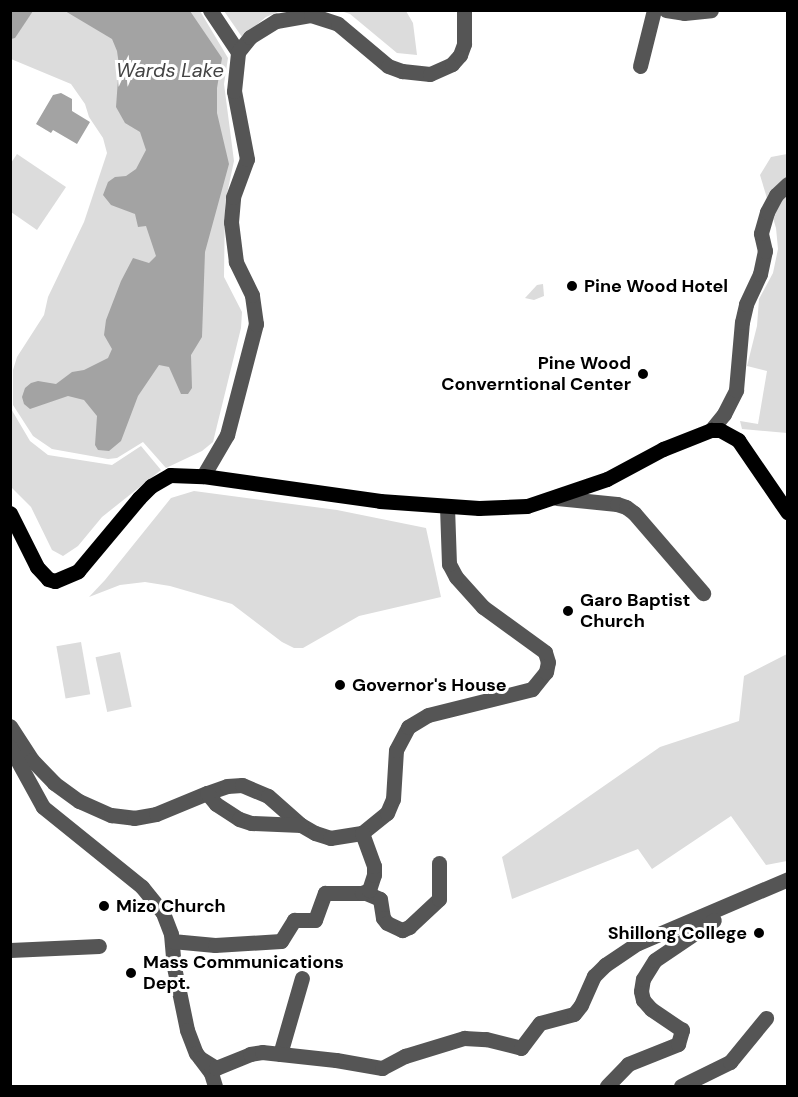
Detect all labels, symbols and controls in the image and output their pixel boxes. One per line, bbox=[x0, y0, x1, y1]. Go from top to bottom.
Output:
water label: Wards Lake bbox=[116, 58, 224, 82]
place label: Pine Wood Hotel bbox=[584, 275, 728, 297]
marker: Pine Wood Hotel bbox=[565, 279, 579, 293]
place label: Pine Wood Converntional Center bbox=[441, 353, 631, 395]
marker: Pine Wood Converntional Center bbox=[636, 367, 650, 381]
place label: Garo Baptist Church bbox=[580, 590, 690, 632]
marker: Garo Baptist Church bbox=[561, 604, 575, 618]
place label: Governor's House bbox=[352, 674, 507, 696]
marker: Governor's House bbox=[333, 678, 347, 692]
place label: Mizo Church bbox=[116, 895, 226, 917]
marker: Mizo Church bbox=[97, 899, 111, 913]
place label: Shillong College bbox=[608, 922, 747, 944]
marker: Shillong College bbox=[752, 926, 766, 940]
place label: Mass Communications Dept. bbox=[143, 952, 344, 994]
marker: Mass Communications Dept. bbox=[124, 966, 138, 980]

